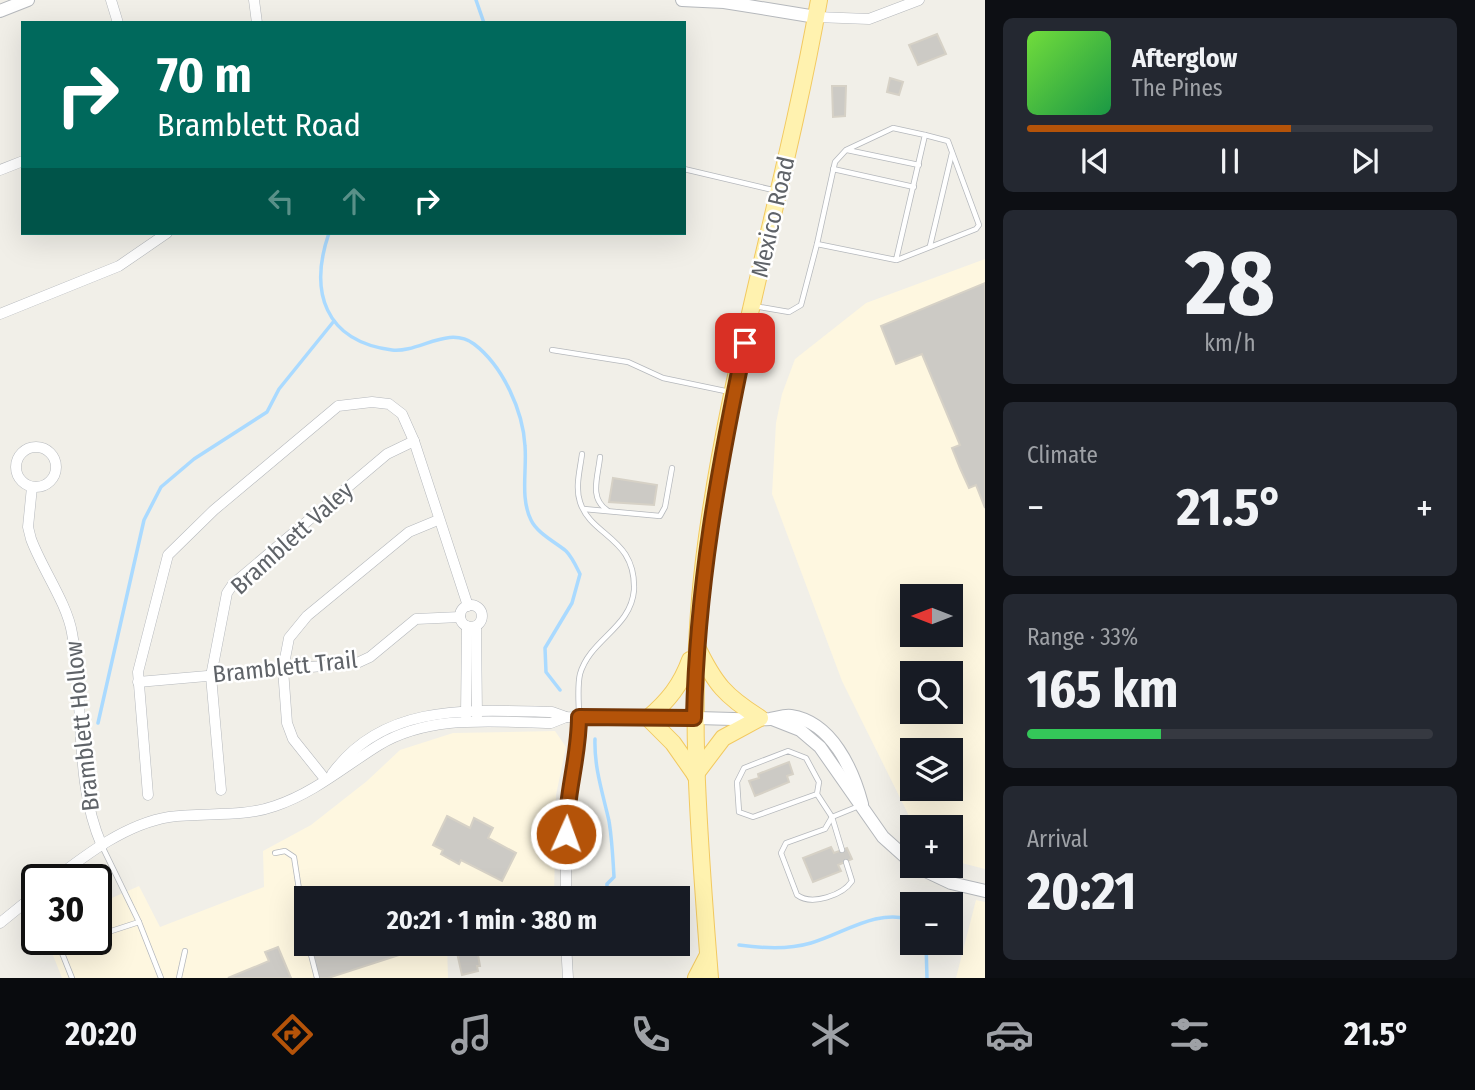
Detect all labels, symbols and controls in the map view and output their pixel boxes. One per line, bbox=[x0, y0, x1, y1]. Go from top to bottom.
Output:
text: Afterglow bbox=[1132, 43, 1237, 74]
text: 70 m bbox=[157, 46, 252, 105]
icon: right bbox=[42, 49, 133, 140]
text: The Pines bbox=[1132, 74, 1223, 102]
text: Bramblett Road bbox=[157, 106, 361, 144]
icon: previous bbox=[1076, 142, 1114, 180]
icon: pause bbox=[1211, 142, 1249, 180]
icon: next bbox=[1346, 142, 1384, 180]
street label: Mexico Road bbox=[746, 154, 800, 280]
icon: left bbox=[262, 182, 300, 220]
icon: ahead bbox=[335, 182, 373, 220]
icon: right bbox=[408, 182, 446, 220]
text: 28 bbox=[1185, 229, 1275, 338]
pin bbox=[715, 313, 775, 373]
icon: arrive bbox=[726, 324, 764, 362]
text: km/h bbox=[1204, 329, 1256, 357]
text: Climate bbox=[1027, 441, 1098, 469]
street label: Bramblett Valey bbox=[225, 476, 359, 600]
text: 21.5° bbox=[1176, 476, 1283, 539]
text: − bbox=[1027, 485, 1044, 531]
text: + bbox=[1416, 485, 1433, 531]
north arrow bbox=[900, 584, 962, 648]
map controls bbox=[900, 584, 963, 955]
text: Range · 33% bbox=[1027, 623, 1138, 651]
street label: Bramblett Hollow bbox=[59, 639, 105, 813]
street label: Bramblett Trail bbox=[211, 645, 359, 689]
text: 165 km bbox=[1027, 658, 1178, 721]
button: search bbox=[900, 661, 963, 724]
button: layers bbox=[900, 738, 963, 801]
position arrow bbox=[529, 797, 603, 871]
button: + bbox=[900, 815, 963, 878]
text: Arrival bbox=[1027, 825, 1088, 853]
text: 20:21 bbox=[1027, 860, 1137, 923]
speed limit sign: 30 bbox=[21, 864, 112, 955]
button: − bbox=[900, 892, 963, 955]
text: 20:21 · 1 min · 380 m bbox=[387, 905, 597, 936]
icon: directions bbox=[268, 1010, 317, 1059]
icon: music bbox=[447, 1010, 496, 1059]
icon: phone bbox=[626, 1010, 675, 1059]
icon: climate bbox=[806, 1010, 855, 1059]
icon: car bbox=[985, 1010, 1034, 1059]
icon: filters bbox=[1165, 1010, 1214, 1059]
text: 20:20 bbox=[65, 1015, 137, 1053]
text: 21.5° bbox=[1344, 1015, 1410, 1053]

